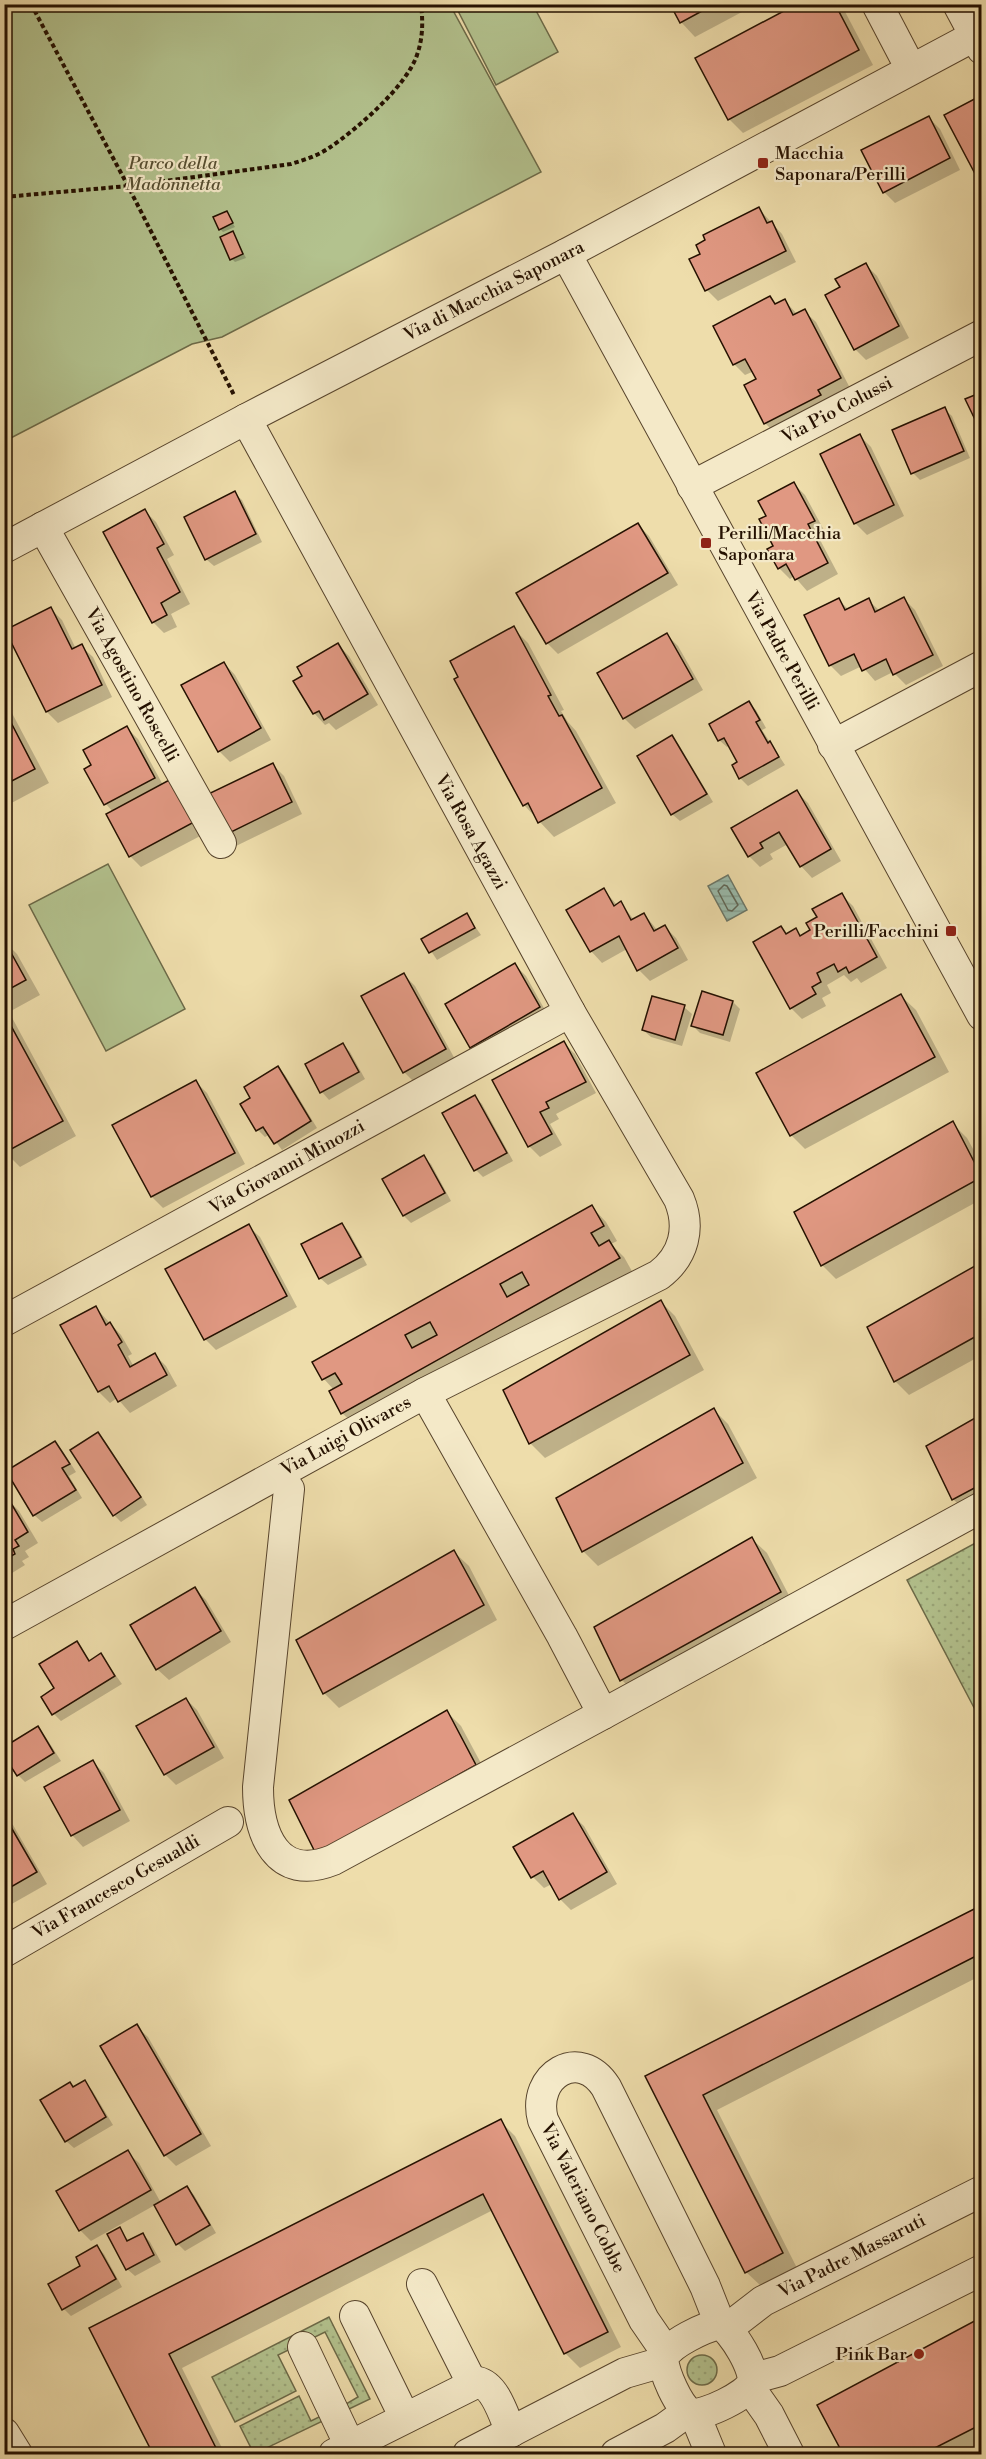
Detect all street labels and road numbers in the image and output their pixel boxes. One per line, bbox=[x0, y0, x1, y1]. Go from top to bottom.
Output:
street label: Via di Macchia Saponara bbox=[399, 235, 589, 347]
street label: Via Pio Colussi bbox=[777, 371, 897, 449]
street label: Via Padre Perilli bbox=[739, 587, 824, 715]
street label: Via Agostino Roscelli bbox=[80, 603, 184, 766]
street label: Via Rosa Agazzi bbox=[429, 769, 512, 894]
street label: Via Giovanni Minozzi bbox=[204, 1115, 369, 1220]
street label: Via Luigi Olivares bbox=[276, 1391, 415, 1482]
street label: Via Francesco Gesualdi bbox=[27, 1830, 204, 1945]
street label: Via Valeriano Cobbe bbox=[535, 2118, 631, 2277]
street label: Via Padre Massaruti bbox=[773, 2209, 930, 2304]

